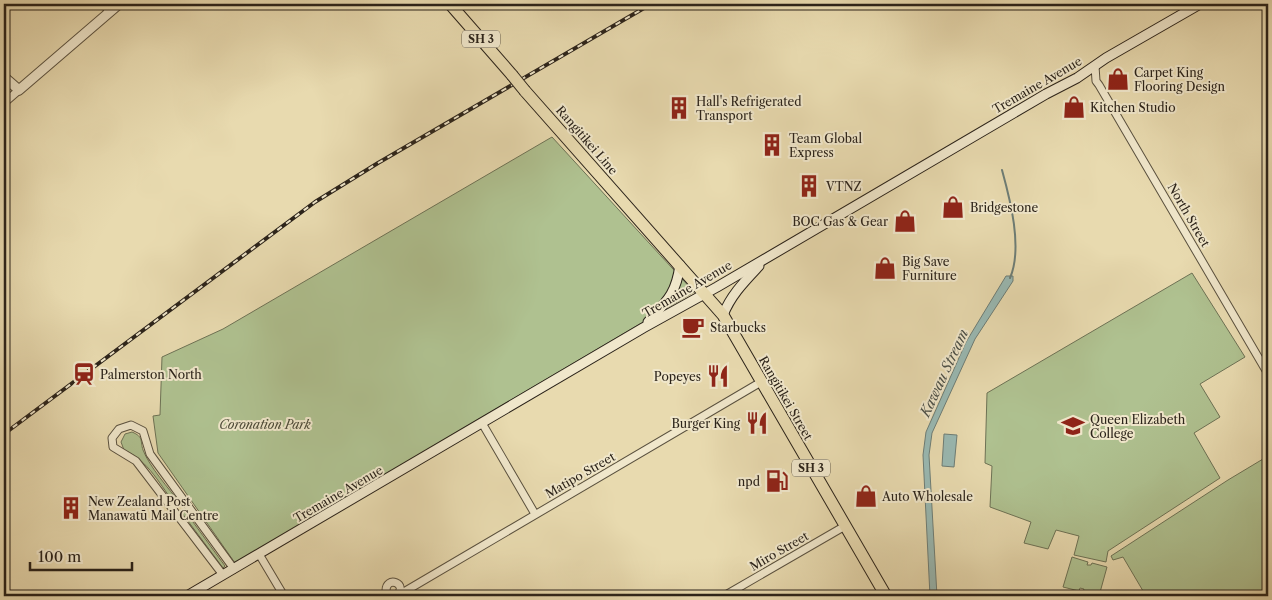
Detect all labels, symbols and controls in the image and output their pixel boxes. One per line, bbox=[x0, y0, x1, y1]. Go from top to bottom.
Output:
road number: SH 3 bbox=[462, 30, 500, 48]
street label: Tremaine Avenue bbox=[990, 53, 1085, 117]
place label: Carpet King Flooring Design bbox=[1134, 65, 1225, 94]
shop icon: Carpet King Flooring Design bbox=[1105, 66, 1131, 92]
place label: Hall's Refrigerated Transport bbox=[696, 94, 802, 123]
shop icon: Kitchen Studio bbox=[1061, 94, 1087, 120]
building icon: Hall's Refrigerated Transport bbox=[666, 95, 692, 121]
place label: Kitchen Studio bbox=[1090, 100, 1176, 115]
street label: Rangitikei Line bbox=[553, 103, 621, 178]
place label: Team Global Express bbox=[789, 131, 862, 160]
building icon: Team Global Express bbox=[759, 132, 785, 158]
building icon: VTNZ bbox=[796, 173, 822, 199]
place label: VTNZ bbox=[825, 179, 862, 194]
street label: North Street bbox=[1165, 181, 1214, 250]
shop icon: Bridgestone bbox=[940, 194, 966, 220]
place label: Bridgestone bbox=[970, 200, 1039, 215]
shop icon: BOC Gas & Gear bbox=[892, 208, 918, 234]
place label: BOC Gas & Gear bbox=[792, 214, 888, 229]
place label: Big Save Furniture bbox=[902, 254, 957, 283]
shop icon: Big Save Furniture bbox=[872, 255, 898, 281]
street label: Tremaine Avenue bbox=[640, 257, 735, 321]
cafe icon: Starbucks bbox=[680, 314, 706, 340]
place label: Starbucks bbox=[710, 320, 766, 335]
water label: Kawau Stream bbox=[915, 326, 972, 421]
street label: Rangitikei Street bbox=[756, 353, 817, 443]
station icon: Palmerston North bbox=[71, 361, 97, 387]
restaurant icon: Popeyes bbox=[705, 363, 731, 389]
place label: Palmerston North bbox=[100, 367, 202, 382]
place label: Popeyes bbox=[654, 369, 701, 384]
restaurant icon: Burger King bbox=[744, 410, 770, 436]
place label: Queen Elizabeth College bbox=[1090, 412, 1186, 441]
school or university icon: Queen Elizabeth College bbox=[1060, 413, 1086, 439]
place label: Burger King bbox=[671, 416, 741, 431]
park label: Coronation Park bbox=[219, 417, 312, 432]
street label: Matipo Street bbox=[542, 449, 618, 501]
road number: SH 3 bbox=[792, 459, 830, 476]
street label: Tremaine Avenue bbox=[291, 462, 386, 526]
fuel station icon: npd bbox=[764, 468, 790, 494]
place label: npd bbox=[738, 474, 761, 489]
shop icon: Auto Wholesale bbox=[853, 483, 879, 509]
place label: Auto Wholesale bbox=[881, 489, 973, 504]
place label: New Zealand Post Manawatū Mail Centre bbox=[88, 494, 219, 523]
building icon: New Zealand Post Manawatū Mail Centre bbox=[58, 495, 84, 521]
street label: Miro Street bbox=[747, 528, 812, 574]
scale bar bbox=[30, 540, 132, 572]
text: 100 m bbox=[38, 547, 81, 566]

